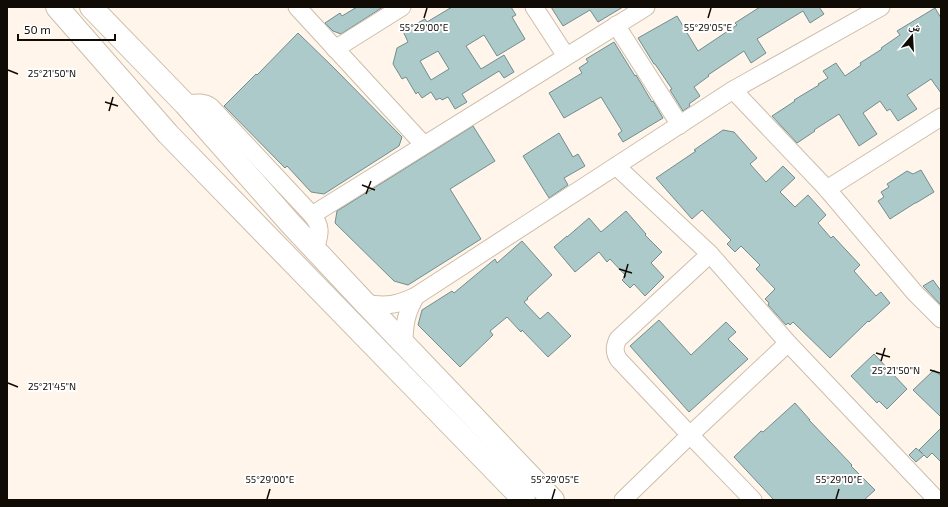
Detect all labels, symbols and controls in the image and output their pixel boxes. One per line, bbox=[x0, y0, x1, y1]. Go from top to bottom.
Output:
scale bar bbox=[18, 16, 115, 42]
north arrow bbox=[892, 16, 932, 56]
text: ش bbox=[907, 18, 923, 36]
text: 55°29'00"E bbox=[400, 21, 449, 33]
text: 55°29'05"E bbox=[684, 21, 733, 33]
text: 50 m bbox=[24, 22, 51, 36]
text: 25°21'50"N bbox=[28, 67, 76, 79]
text: 25°21'50"N bbox=[872, 364, 920, 376]
text: 25°21'45"N bbox=[28, 380, 76, 392]
text: 55°29'00"E bbox=[246, 473, 295, 485]
text: 55°29'05"E bbox=[531, 473, 580, 485]
text: 55°29'10"E bbox=[816, 473, 863, 485]

